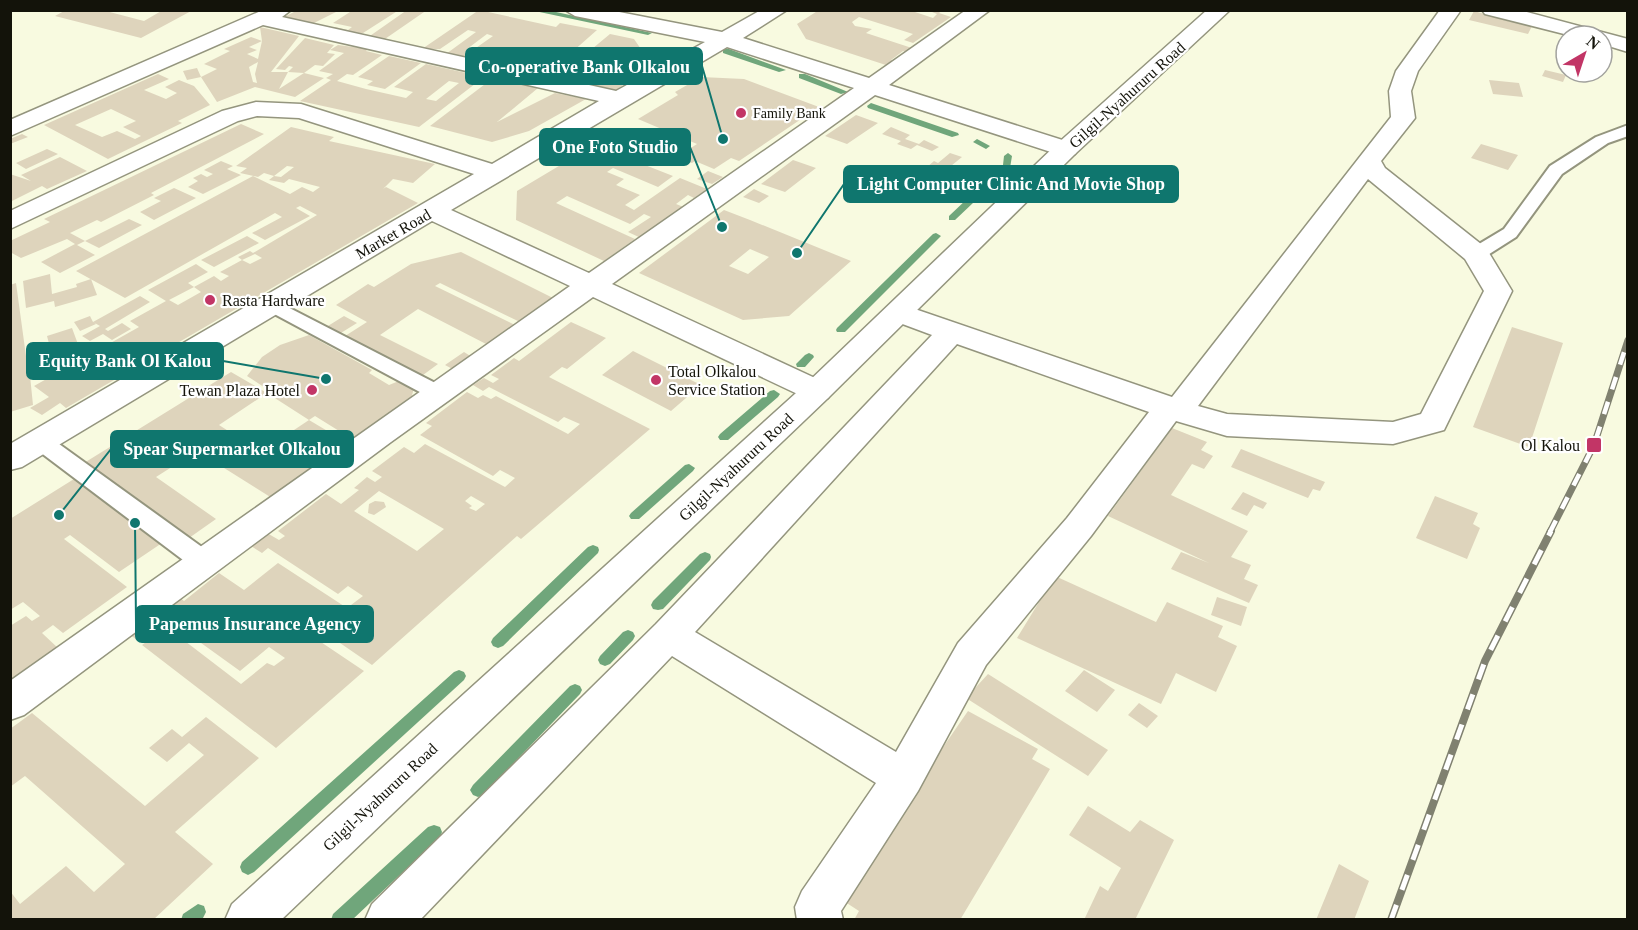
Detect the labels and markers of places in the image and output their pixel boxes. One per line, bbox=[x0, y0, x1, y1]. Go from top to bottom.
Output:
callout: Co-operative Bank Olkalou bbox=[466, 48, 702, 84]
marker: Family Bank bbox=[734, 106, 748, 120]
place label: Family Bank bbox=[753, 106, 826, 121]
callout: One Foto Studio bbox=[540, 129, 690, 165]
callout: Light Computer Clinic And Movie Shop bbox=[844, 166, 1178, 202]
place label: Rasta Hardware bbox=[222, 292, 325, 309]
marker: Rasta Hardware bbox=[203, 293, 217, 307]
callout: Equity Bank Ol Kalou bbox=[27, 343, 223, 379]
place label: Total Olkalou Service Station bbox=[668, 363, 765, 398]
marker: Total Olkalou Service Station bbox=[649, 373, 663, 387]
place label: Tewan Plaza Hotel bbox=[179, 382, 301, 399]
marker: Tewan Plaza Hotel bbox=[305, 383, 319, 397]
callout: Spear Supermarket Olkalou bbox=[111, 431, 353, 467]
marker: Ol Kalou bbox=[1585, 436, 1603, 454]
place label: Ol Kalou bbox=[1521, 437, 1580, 454]
callout: Papemus Insurance Agency bbox=[136, 606, 373, 642]

